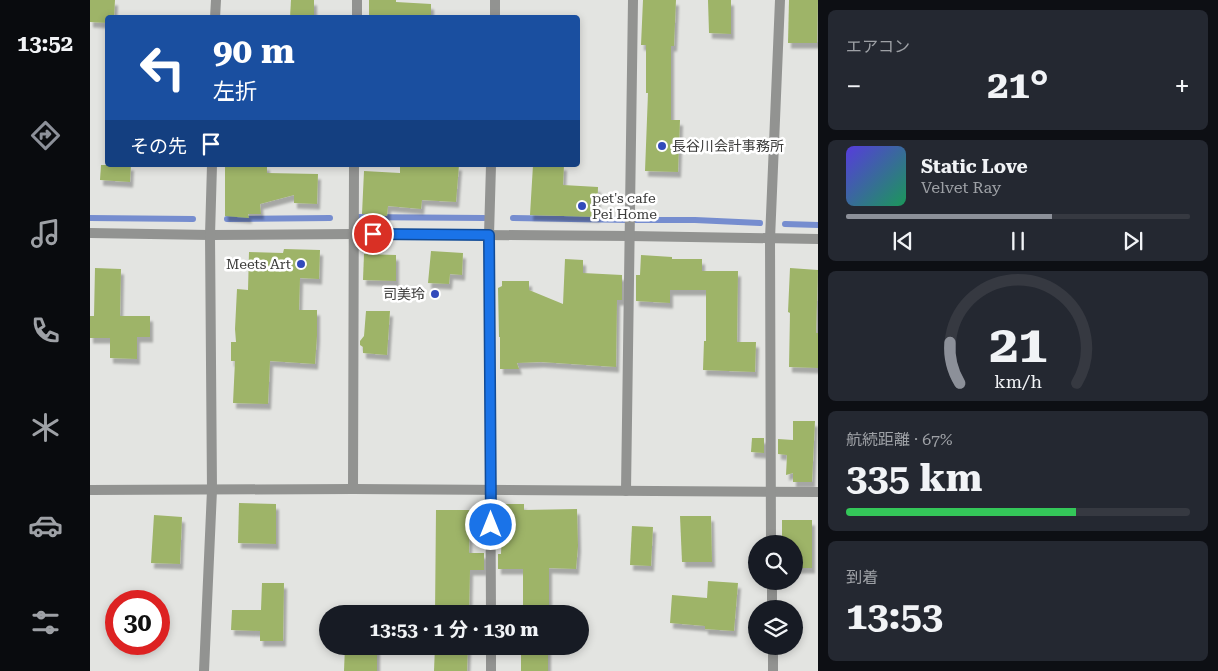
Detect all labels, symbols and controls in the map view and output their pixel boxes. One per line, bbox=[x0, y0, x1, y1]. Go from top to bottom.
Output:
text: 13:52 bbox=[17, 31, 73, 56]
text: 90 m bbox=[213, 31, 295, 72]
icon: left bbox=[130, 35, 195, 100]
text: エアコン bbox=[846, 37, 910, 56]
text: 21° bbox=[987, 63, 1049, 107]
text: − bbox=[846, 70, 862, 103]
text: + bbox=[1174, 70, 1190, 103]
text: 左折 bbox=[213, 79, 257, 104]
icon: directions bbox=[28, 118, 63, 153]
icon: arrive bbox=[197, 130, 225, 158]
text: その先 bbox=[130, 135, 187, 158]
place label: 長谷川会計事務所 bbox=[672, 138, 784, 154]
marker: 長谷川会計事務所 bbox=[656, 140, 668, 152]
text: Static Love bbox=[921, 155, 1028, 178]
text: Velvet Ray bbox=[921, 178, 1001, 197]
place label: pet's cafe Pei Home bbox=[592, 190, 657, 222]
marker: pet's cafe Pei Home bbox=[576, 200, 588, 212]
pin bbox=[352, 213, 394, 255]
icon: music bbox=[28, 216, 63, 251]
icon: arrive bbox=[359, 220, 387, 248]
icon: previous bbox=[889, 227, 917, 255]
icon: pause bbox=[1004, 227, 1032, 255]
icon: next bbox=[1119, 227, 1147, 255]
place label: Meets Art bbox=[226, 256, 291, 272]
marker: Meets Art bbox=[295, 258, 307, 270]
place label: 司美玲 bbox=[383, 286, 425, 302]
marker: 司美玲 bbox=[429, 288, 441, 300]
icon: phone bbox=[28, 313, 63, 348]
text: 21 bbox=[989, 314, 1047, 375]
text: km/h bbox=[994, 371, 1042, 392]
icon: climate bbox=[28, 410, 63, 445]
text: 航続距離 · 67% bbox=[846, 430, 953, 449]
text: 335 km bbox=[846, 456, 982, 500]
position arrow bbox=[464, 498, 516, 550]
icon: car bbox=[28, 508, 63, 543]
map controls bbox=[748, 535, 803, 655]
button: search bbox=[748, 535, 803, 590]
text: 到着 bbox=[846, 568, 878, 587]
speed limit sign: 30 bbox=[105, 590, 170, 655]
text: 13:53 bbox=[846, 594, 943, 638]
button: layers bbox=[748, 600, 803, 655]
icon: filters bbox=[28, 605, 63, 640]
text: 13:53 · 1 分 · 130 m bbox=[369, 618, 539, 641]

